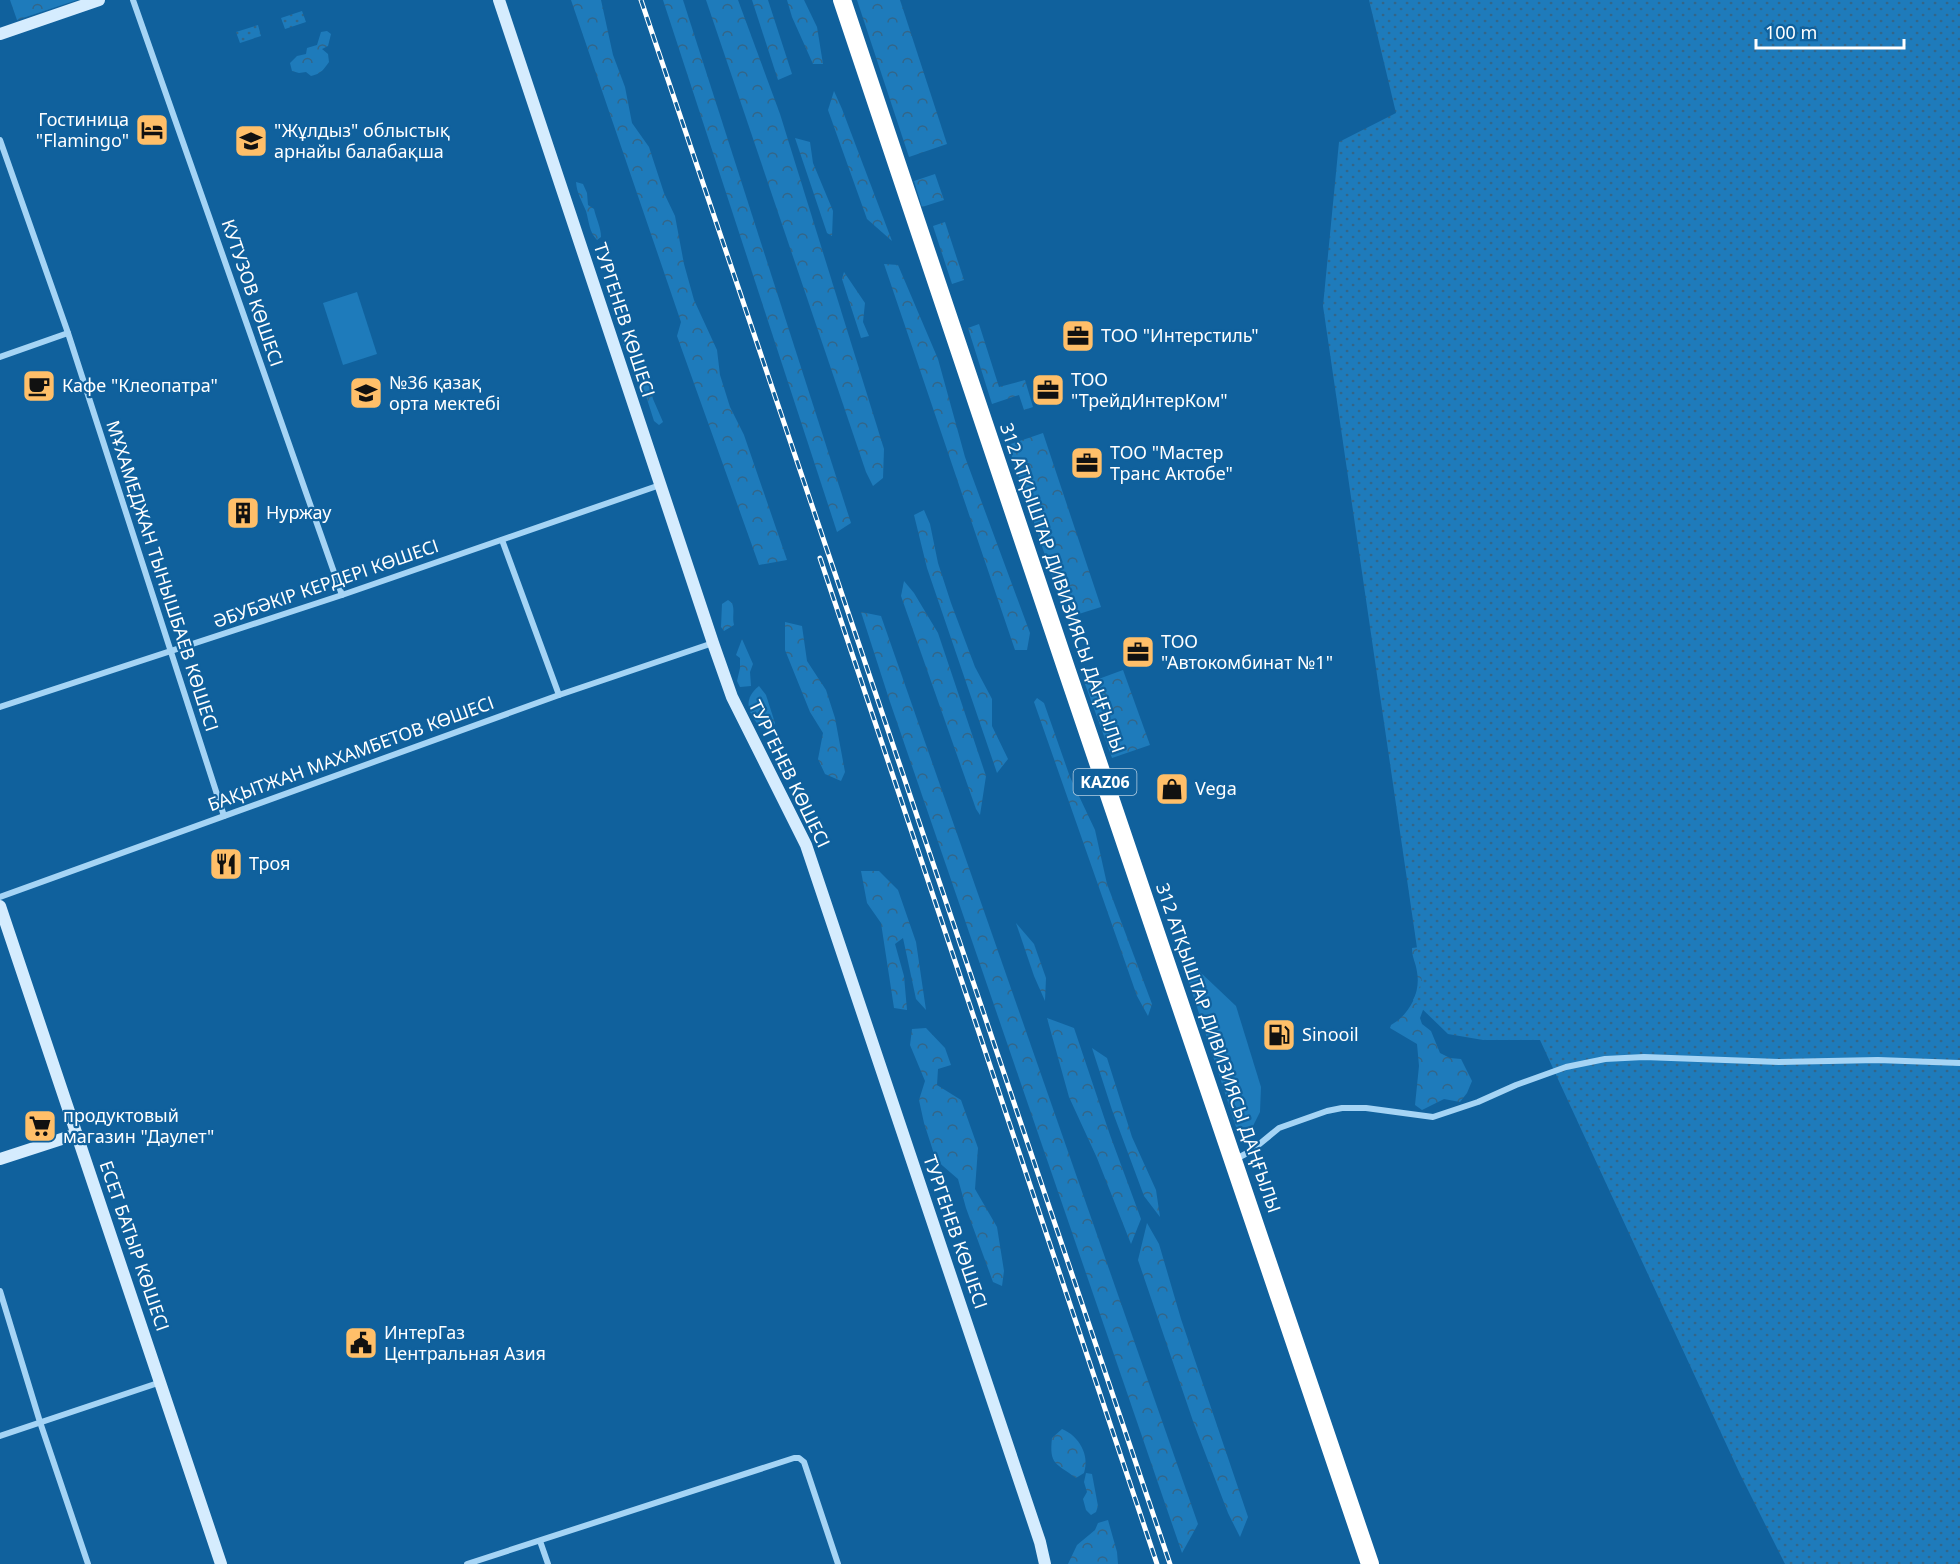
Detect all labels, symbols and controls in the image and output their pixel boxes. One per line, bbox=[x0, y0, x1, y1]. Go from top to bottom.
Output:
scale bar bbox=[1756, 12, 1904, 50]
text: 100 m bbox=[1765, 20, 1817, 44]
place label: Гостиница "Flamingo" bbox=[36, 107, 129, 152]
hotel icon: Гостиница "Flamingo" bbox=[134, 112, 170, 148]
place label: "Жұлдыз" облыстық арнайы балабақша bbox=[274, 118, 450, 163]
school or university icon: "Жұлдыз" облыстық арнайы балабақша bbox=[233, 123, 269, 159]
street label: КУТУЗОВ КӨШЕСІ bbox=[217, 216, 289, 369]
street label: ТУРГЕНЕВ КӨШЕСІ bbox=[589, 239, 661, 400]
office icon: ТОО "Интерстиль" bbox=[1060, 318, 1096, 354]
place label: ТОО "Интерстиль" bbox=[1101, 323, 1258, 347]
place label: ТОО "ТрейдИнтерКом" bbox=[1071, 367, 1228, 412]
cafe icon: Кафе "Клеопатра" bbox=[21, 368, 57, 404]
place label: №36 қазақ орта мектебі bbox=[389, 370, 500, 415]
office icon: ТОО "ТрейдИнтерКом" bbox=[1030, 372, 1066, 408]
place label: Кафе "Клеопатра" bbox=[62, 373, 218, 397]
school or university icon: №36 қазақ орта мектебі bbox=[348, 375, 384, 411]
street label: МҰХАМЕДЖАН ТЫНЫШБАЕВ КӨШЕСІ bbox=[101, 417, 225, 734]
street label: 312 АТҚЫШТАР ДИВИЗИЯСЫ ДАҢҒЫЛЫ bbox=[995, 420, 1131, 756]
place label: ТОО "Мастер Транс Актобе" bbox=[1110, 440, 1233, 485]
office icon: ТОО "Мастер Транс Актобе" bbox=[1069, 445, 1105, 481]
building icon: Нуржау bbox=[225, 495, 261, 531]
place label: Нуржау bbox=[266, 500, 332, 524]
street label: ӘБУБӘКІР КЕРДЕРІ КӨШЕСІ bbox=[210, 533, 442, 633]
place label: ТОО "Автокомбинат №1" bbox=[1161, 629, 1333, 674]
office icon: ТОО "Автокомбинат №1" bbox=[1120, 634, 1156, 670]
street label: БАҚЫТЖАН МАХАМБЕТОВ КӨШЕСІ bbox=[204, 690, 497, 816]
street label: ТУРГЕНЕВ КӨШЕСІ bbox=[744, 696, 836, 851]
road number: KАZ06 bbox=[1074, 769, 1136, 795]
shop icon: Vega bbox=[1154, 771, 1190, 807]
place label: Vega bbox=[1195, 776, 1237, 800]
restaurant icon: Троя bbox=[208, 846, 244, 882]
place label: Троя bbox=[249, 851, 290, 875]
street label: 312 АТҚЫШТАР ДИВИЗИЯСЫ ДАҢҒЫЛЫ bbox=[1151, 880, 1287, 1216]
fuel station icon: Sinooil bbox=[1261, 1017, 1297, 1053]
place label: Sinooil bbox=[1302, 1022, 1359, 1046]
place label: продуктовый магазин "Даулет" bbox=[63, 1103, 214, 1148]
supermarket icon: продуктовый магазин "Даулет" bbox=[22, 1108, 58, 1144]
street label: ТУРГЕНЕВ КӨШЕСІ bbox=[918, 1152, 994, 1312]
street label: ЕСЕТ БАТЫР КӨШЕСІ bbox=[95, 1157, 175, 1334]
place label: ИнтерГаз Центральная Азия bbox=[384, 1320, 546, 1365]
public building icon: ИнтерГаз Центральная Азия bbox=[343, 1325, 379, 1361]

